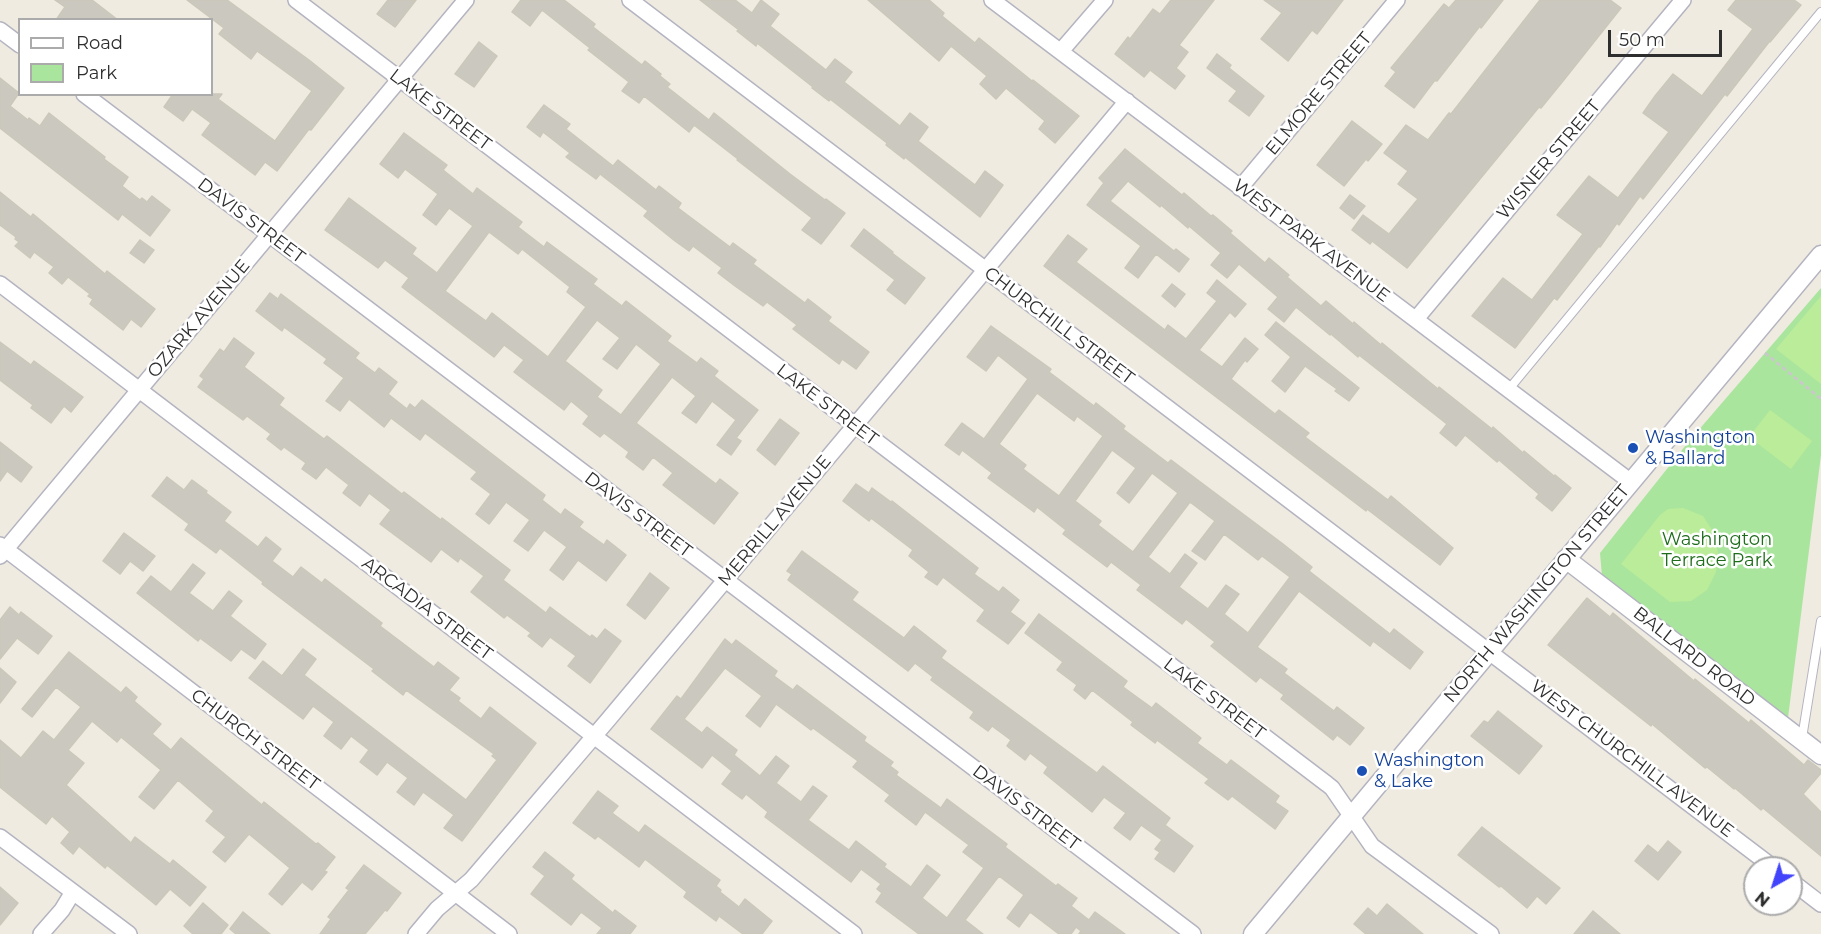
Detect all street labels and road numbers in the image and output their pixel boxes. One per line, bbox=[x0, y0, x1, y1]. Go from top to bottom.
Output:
street label: ELMORE STREET bbox=[1261, 28, 1377, 160]
street label: LAKE STREET bbox=[385, 65, 495, 155]
street label: WISNER STREET bbox=[1493, 96, 1605, 224]
street label: DAVIS STREET bbox=[193, 174, 309, 268]
street label: WEST PARK AVENUE bbox=[1228, 175, 1394, 307]
street label: OZARK AVENUE bbox=[143, 256, 255, 382]
street label: CHURCHILL STREET bbox=[980, 263, 1138, 389]
street label: LAKE STREET bbox=[772, 360, 882, 450]
street label: MERRILL AVENUE bbox=[714, 451, 836, 591]
street label: DAVIS STREET bbox=[580, 468, 696, 562]
street label: NORTH WASHINGTON STREET bbox=[1440, 481, 1634, 707]
street label: ARCADIA STREET bbox=[357, 553, 497, 665]
street label: BALLARD ROAD bbox=[1629, 603, 1759, 711]
street label: LAKE STREET bbox=[1159, 654, 1269, 744]
street label: WEST CHURCHILL AVENUE bbox=[1526, 676, 1738, 842]
street label: CHURCH STREET bbox=[186, 685, 324, 795]
street label: DAVIS STREET bbox=[968, 761, 1084, 855]

